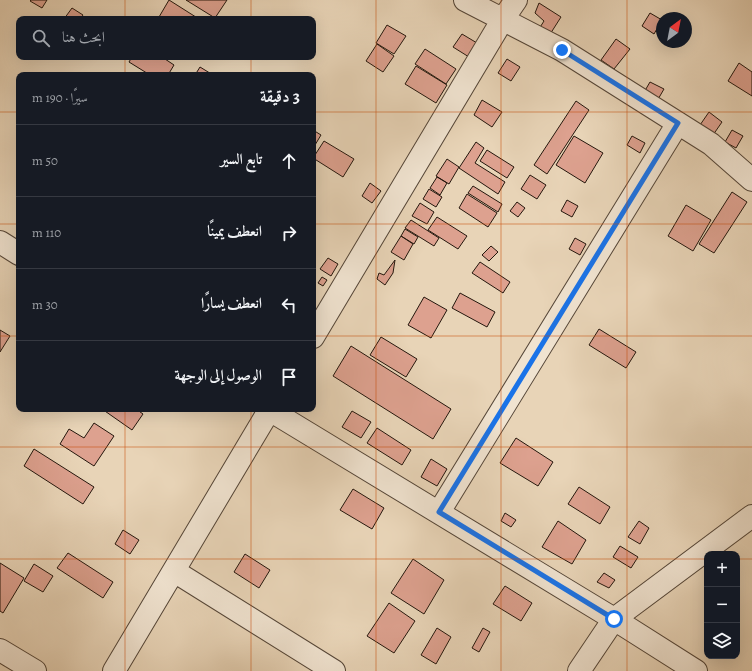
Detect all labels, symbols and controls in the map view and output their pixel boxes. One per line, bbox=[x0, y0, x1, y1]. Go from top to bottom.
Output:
north arrow bbox=[656, 12, 692, 48]
search box bbox=[16, 16, 316, 60]
icon: search bbox=[30, 27, 52, 49]
text: ابحث هنا bbox=[62, 27, 105, 47]
route end bbox=[553, 41, 571, 59]
text: 3 دقيقة bbox=[260, 85, 300, 108]
text: سيرًا · 190 m bbox=[32, 89, 88, 106]
text: تابع السير bbox=[220, 149, 262, 169]
icon: ahead bbox=[278, 150, 300, 172]
text: 50 m bbox=[32, 152, 58, 169]
text: انعطف يمينًا bbox=[207, 221, 262, 241]
icon: right bbox=[278, 222, 300, 244]
text: 110 m bbox=[32, 224, 61, 241]
text: انعطف يسارًا bbox=[201, 293, 262, 313]
icon: left bbox=[278, 294, 300, 316]
text: 30 m bbox=[32, 296, 58, 313]
text: الوصول إلى الوجهة bbox=[175, 365, 262, 385]
icon: arrive bbox=[278, 366, 300, 388]
map controls bbox=[704, 551, 740, 659]
button: + bbox=[704, 551, 740, 587]
button: − bbox=[704, 587, 740, 623]
route start bbox=[605, 610, 623, 628]
button: layers bbox=[704, 623, 740, 659]

